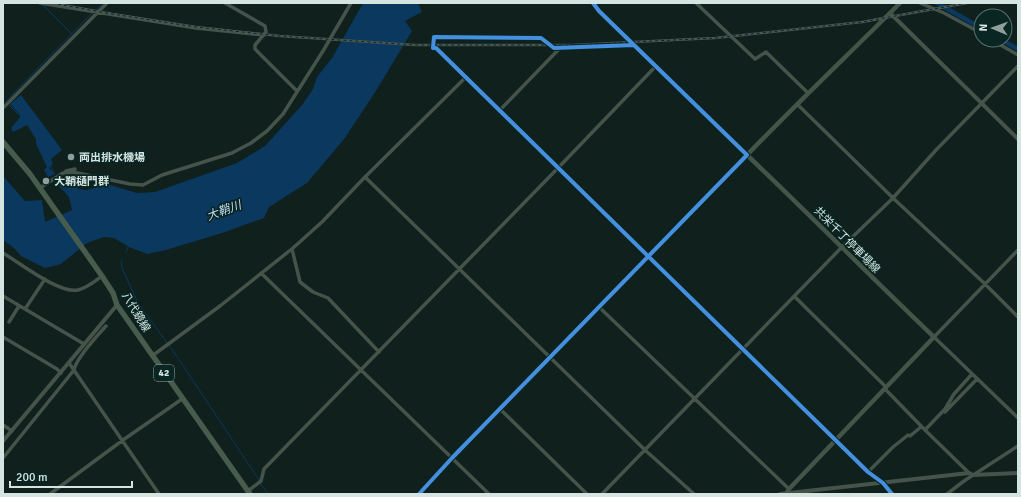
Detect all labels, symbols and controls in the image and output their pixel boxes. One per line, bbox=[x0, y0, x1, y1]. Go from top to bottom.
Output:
north arrow bbox=[973, 8, 1013, 48]
text: N bbox=[977, 24, 990, 32]
place label: 両出排水機場 bbox=[79, 151, 145, 164]
marker: 両出排水機場 bbox=[66, 152, 76, 162]
place label: 大鞘樋門群 bbox=[54, 175, 109, 188]
marker: 大鞘樋門群 bbox=[41, 176, 51, 186]
water label: 大鞘川 bbox=[205, 197, 245, 224]
street label: 共栄千丁停車場線 bbox=[811, 204, 883, 276]
street label: 八代鏡線 bbox=[119, 290, 153, 334]
road number: 42 bbox=[154, 365, 174, 381]
scale bar bbox=[10, 463, 132, 489]
text: 200 m bbox=[16, 470, 48, 485]

